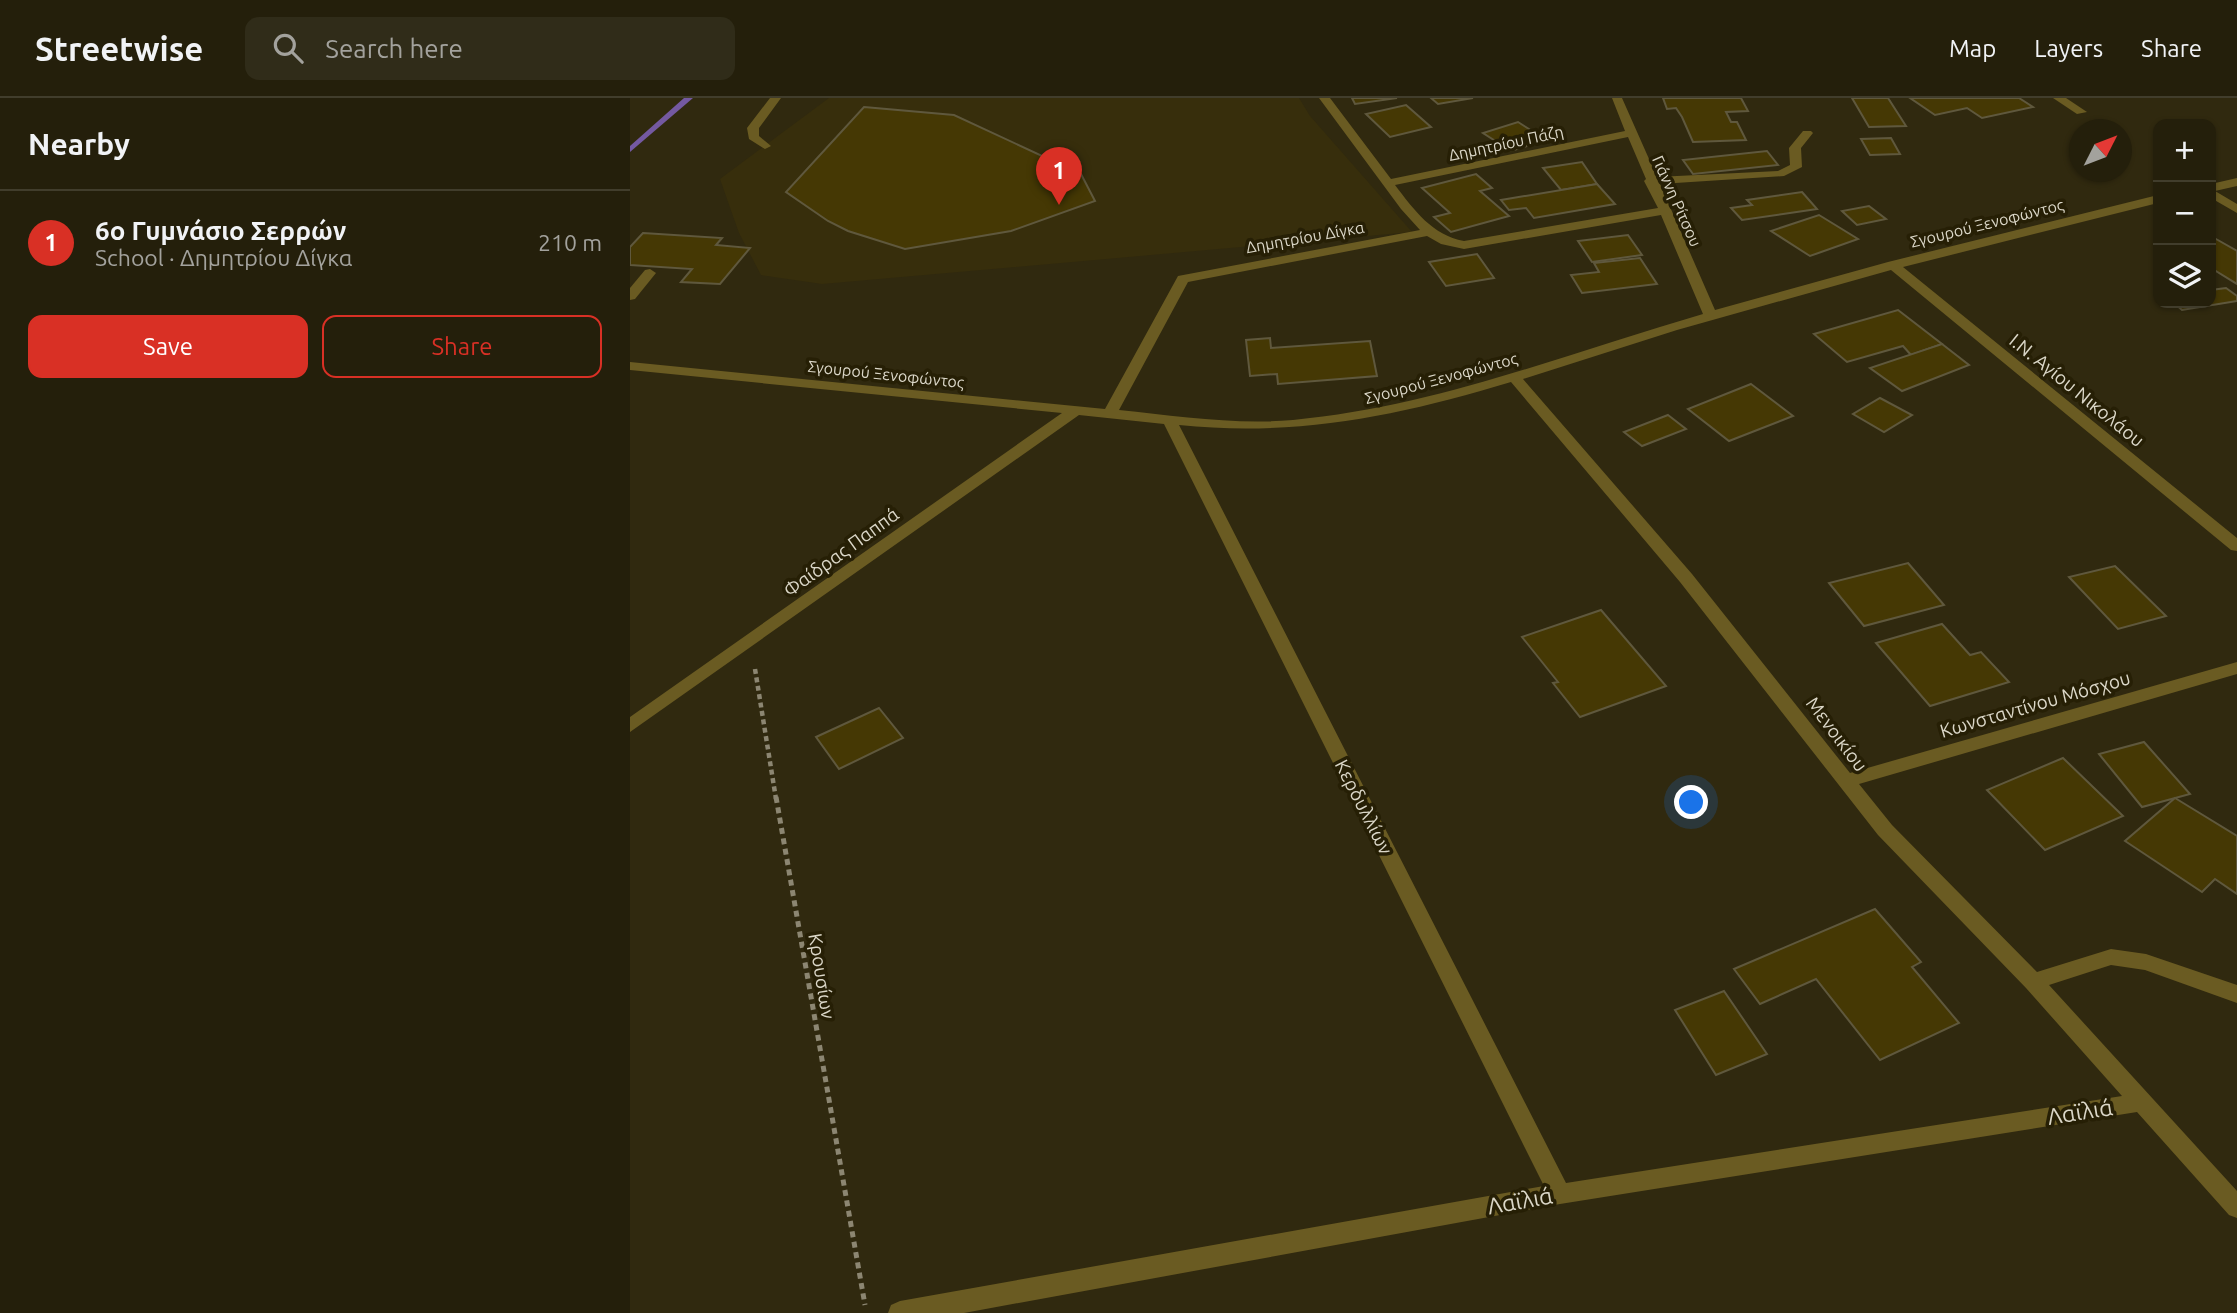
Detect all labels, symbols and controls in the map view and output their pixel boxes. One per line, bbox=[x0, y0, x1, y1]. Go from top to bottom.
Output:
search box bbox=[245, 17, 735, 80]
icon: search bbox=[269, 29, 307, 67]
text: Streetwise bbox=[35, 30, 203, 67]
text: Search here bbox=[325, 34, 463, 63]
text: Map bbox=[1949, 35, 1996, 62]
text: Layers bbox=[2034, 35, 2103, 62]
text: Share bbox=[2141, 35, 2202, 62]
north arrow bbox=[2069, 119, 2132, 182]
map controls bbox=[2153, 119, 2216, 308]
button: + bbox=[2153, 119, 2216, 182]
street label: Δημητρίου Πάζη bbox=[1447, 122, 1565, 165]
text: Nearby bbox=[28, 127, 130, 161]
pin: 1 bbox=[1036, 147, 1082, 205]
street label: Γιάννη Ρίτσου bbox=[1649, 153, 1705, 249]
button: − bbox=[2153, 182, 2216, 245]
street label: Σγουρού Ξενοφώντος bbox=[1908, 195, 2066, 252]
text: 6ο Γυμνάσιο Σερρών bbox=[95, 216, 346, 245]
street label: Δημητρίου Δίγκα bbox=[1244, 218, 1366, 256]
text: 1 bbox=[45, 230, 57, 255]
text: 210 m bbox=[538, 230, 602, 255]
text: School · Δημητρίου Δίγκα bbox=[95, 245, 353, 270]
button: layers bbox=[2153, 245, 2216, 308]
button: Save bbox=[28, 315, 308, 378]
button: Share bbox=[322, 315, 602, 378]
street label: Ι.Ν. Αγίου Νικολάου bbox=[2005, 329, 2149, 451]
street label: Σγουρού Ξενοφώντος bbox=[1363, 349, 1520, 408]
street label: Σγουρού Ξενοφώντος bbox=[807, 357, 965, 392]
street label: Φαίδρας Παππά bbox=[779, 503, 903, 601]
street label: Κωνσταντίνου Μόσχου bbox=[1937, 666, 2133, 742]
street label: Μενοικίου bbox=[1802, 692, 1872, 776]
street label: Κερδυλλίων bbox=[1331, 756, 1397, 858]
your location bbox=[1674, 785, 1708, 819]
street label: Κρουσίων bbox=[804, 932, 840, 1020]
street label: Λαϊλιά bbox=[2045, 1094, 2115, 1129]
street label: Λαϊλιά bbox=[1485, 1182, 1555, 1219]

